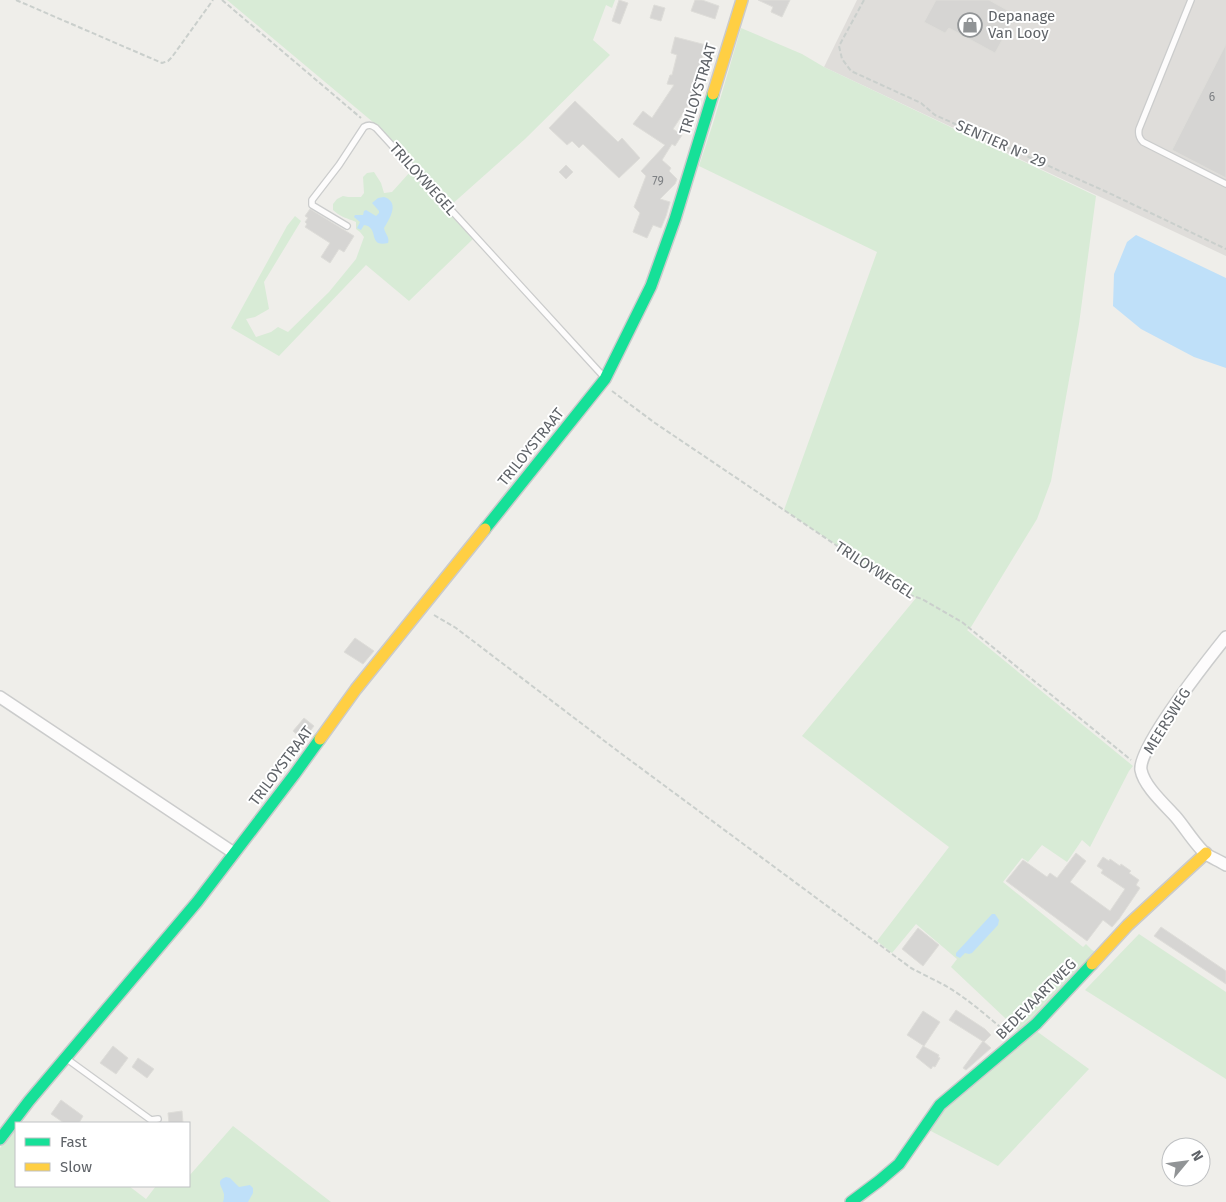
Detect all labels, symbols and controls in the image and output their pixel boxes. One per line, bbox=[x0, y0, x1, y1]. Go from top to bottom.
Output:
place label: Depanage Van Looy bbox=[988, 7, 1055, 42]
shop icon: Depanage Van Looy bbox=[957, 12, 983, 38]
street label: TRILOYSTRAAT bbox=[676, 41, 721, 137]
house number: 6 bbox=[1209, 90, 1215, 104]
street label: SENTIER N° 29 bbox=[953, 116, 1049, 172]
street label: TRILOYWEGEL bbox=[386, 139, 461, 219]
house number: 79 bbox=[652, 174, 664, 188]
street label: TRILOYSTRAAT bbox=[494, 404, 568, 489]
street label: TRILOYWEGEL bbox=[832, 538, 919, 603]
street label: MEERSWEG bbox=[1140, 685, 1194, 757]
street label: TRILOYSTRAAT bbox=[245, 723, 317, 809]
street label: BEDEVAARTWEG bbox=[992, 955, 1080, 1043]
legend bbox=[15, 1122, 190, 1187]
text: Fast bbox=[60, 1133, 87, 1151]
north arrow bbox=[1161, 1137, 1211, 1187]
text: N bbox=[1187, 1148, 1207, 1164]
text: Slow bbox=[60, 1158, 92, 1176]

